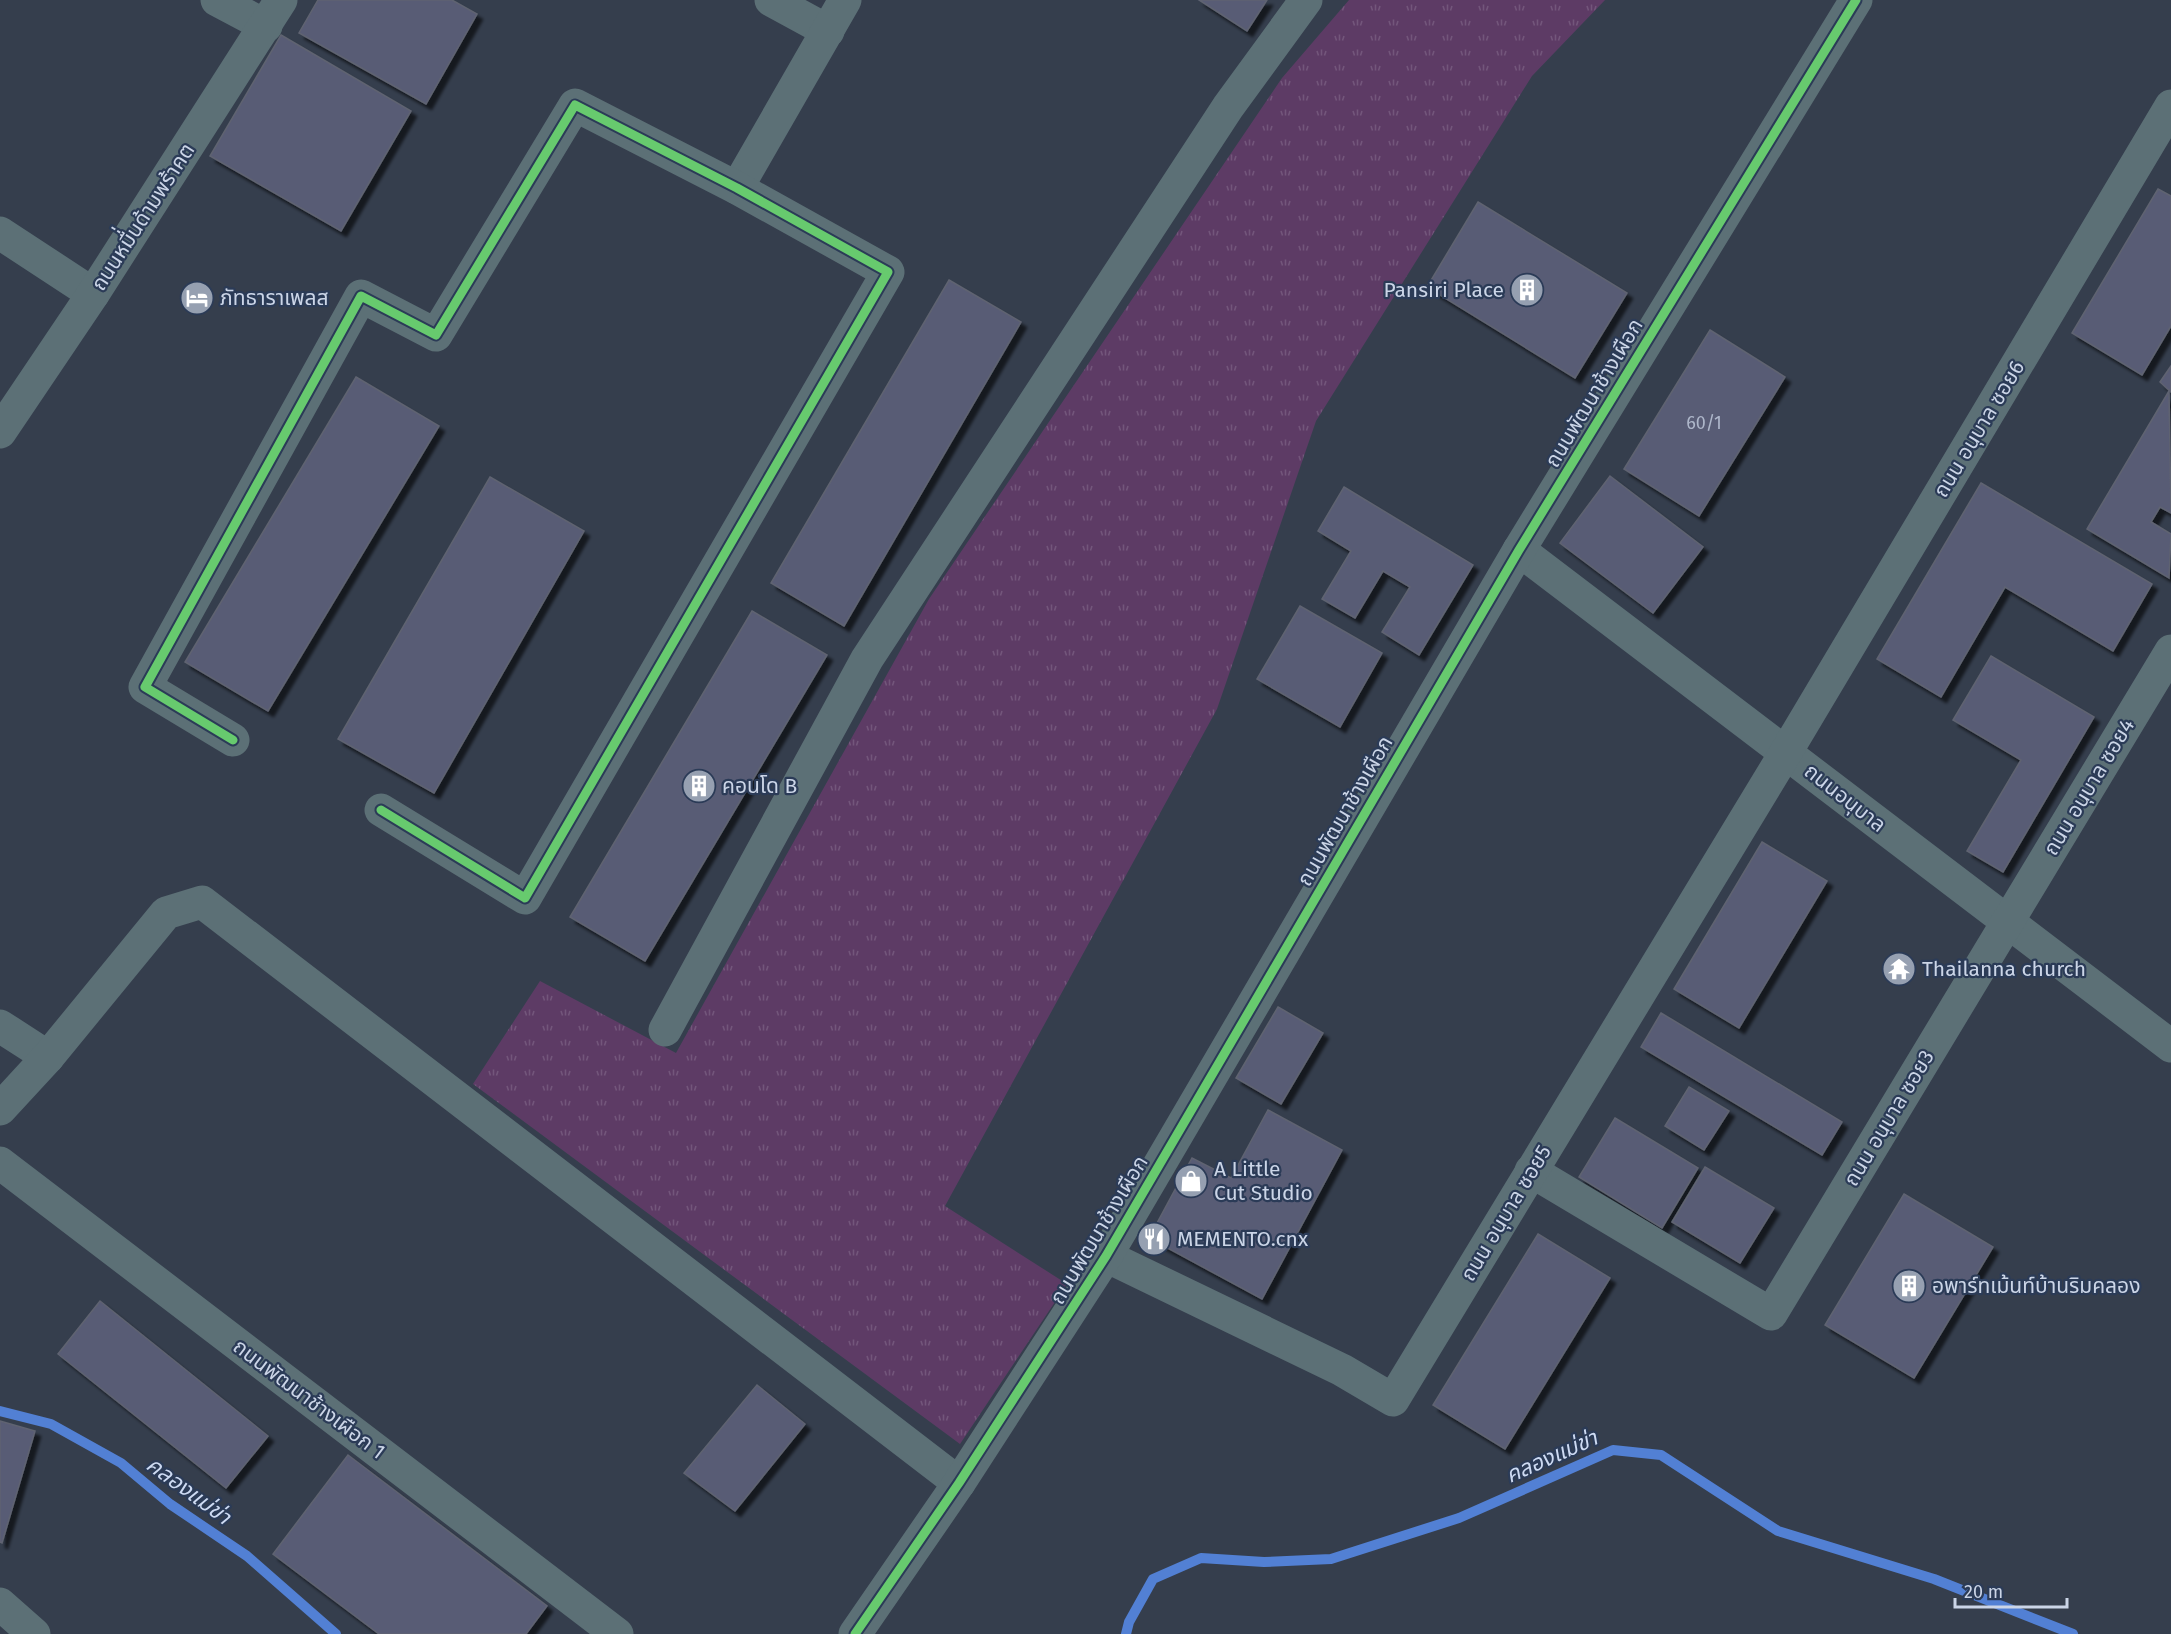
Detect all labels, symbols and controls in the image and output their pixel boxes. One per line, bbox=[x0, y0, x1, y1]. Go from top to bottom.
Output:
street label: ถนนหมื่่นด้ามพร้าคต bbox=[78, 134, 200, 296]
building icon: Pansiri Place bbox=[1509, 272, 1545, 308]
place label: Pansiri Place bbox=[1383, 277, 1504, 303]
hotel icon: ภัทธาราเพลส bbox=[179, 280, 215, 316]
place label: ภัทธาราเพลส bbox=[220, 285, 329, 311]
street label: ถนนพัฒนาช้างเผือก bbox=[1539, 314, 1649, 472]
street label: ถนน อนุบาล ซอย6 bbox=[1928, 356, 2030, 502]
house number: 60/1 bbox=[1686, 412, 1722, 434]
street label: ถนน อนุบาล ซอย4 bbox=[2038, 714, 2140, 860]
street label: ถนนพัฒนาช้างเผือก bbox=[1291, 731, 1399, 891]
street label: ถนนอนุบาล bbox=[1799, 758, 1891, 838]
building icon: คอนโด B bbox=[681, 768, 717, 804]
place label: คอนโด B bbox=[722, 773, 797, 799]
temple icon: Thailanna church bbox=[1881, 951, 1917, 987]
place label: Thailanna church bbox=[1922, 956, 2086, 982]
street label: ถนน อนุบาล ซอย3 bbox=[1838, 1045, 1940, 1191]
street label: ถนน อนุบาล ซอย5 bbox=[1455, 1140, 1557, 1286]
street label: ถนนพัฒนาช้างเผือก bbox=[1044, 1151, 1154, 1309]
place label: A Little Cut Studio bbox=[1214, 1156, 1313, 1206]
shop icon: A Little Cut Studio bbox=[1173, 1163, 1209, 1199]
restaurant icon: MEMENTO.cnx bbox=[1136, 1221, 1172, 1257]
place label: MEMENTO.cnx bbox=[1177, 1226, 1309, 1252]
building icon: อพาร์ทเม้นท์บ้านริมคลอง bbox=[1891, 1268, 1927, 1304]
place label: อพาร์ทเม้นท์บ้านริมคลอง bbox=[1932, 1273, 2140, 1299]
street label: ถนนพัฒนาช้างเผือก 1 bbox=[228, 1333, 390, 1465]
water label: คลองแม่ข่า bbox=[1501, 1424, 1602, 1489]
water label: คลองแม่ข่า bbox=[141, 1451, 237, 1531]
scale bar bbox=[1955, 1571, 2068, 1609]
text: 20 m bbox=[1964, 1581, 2003, 1603]

